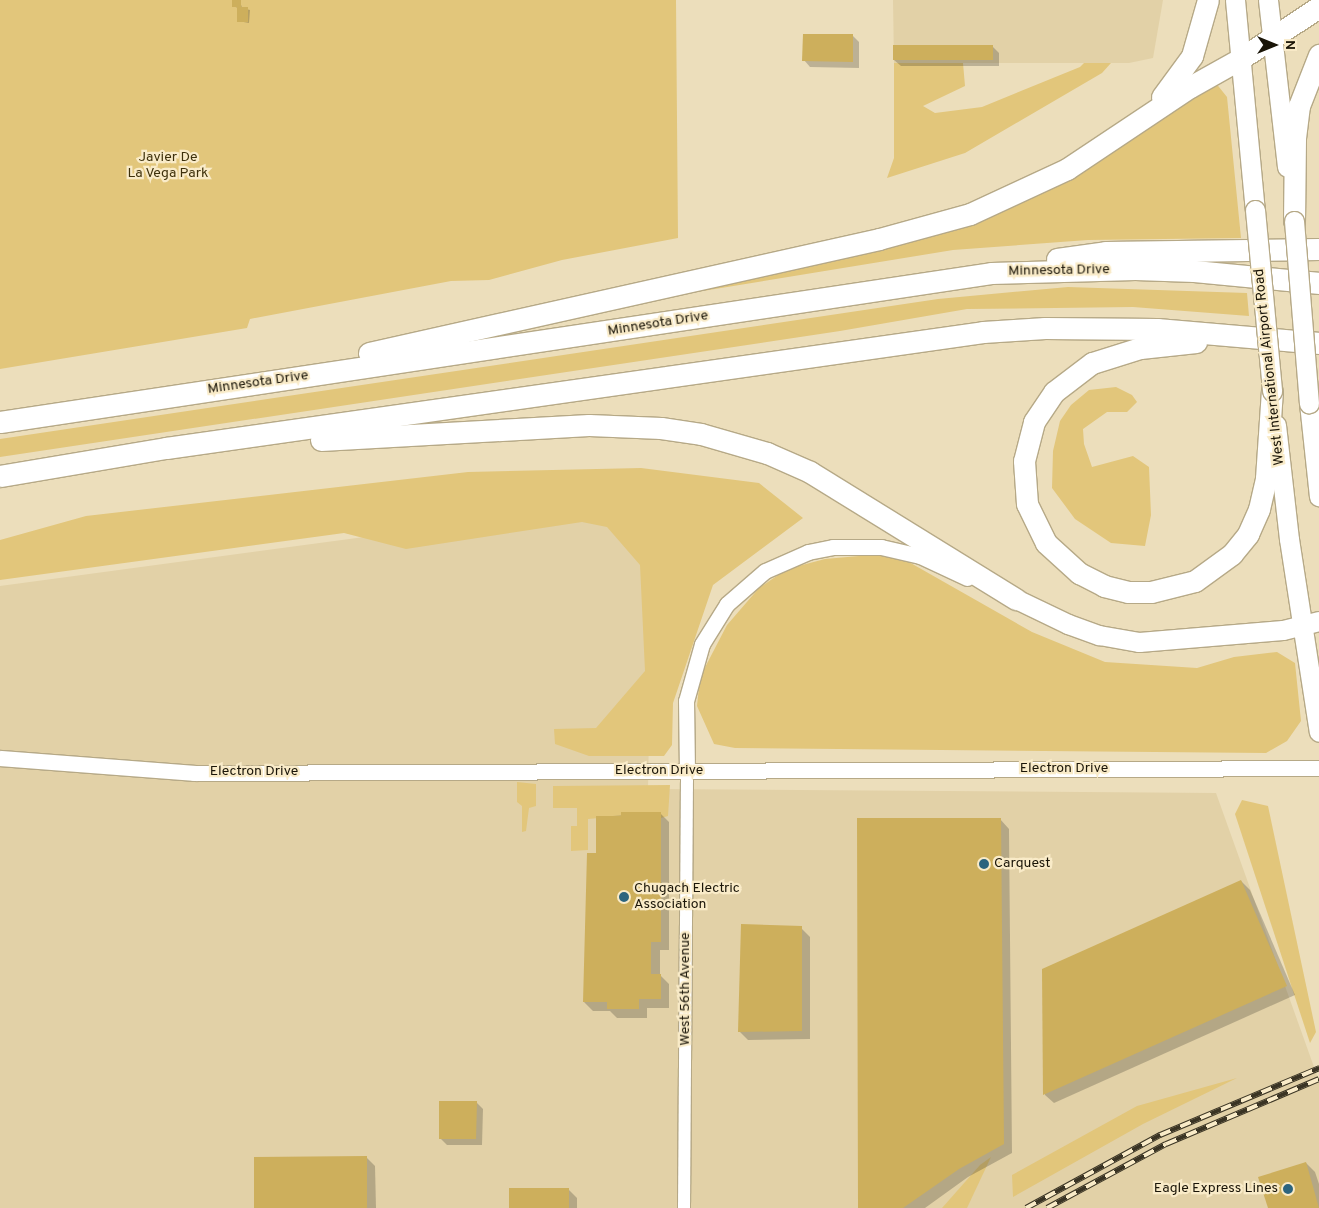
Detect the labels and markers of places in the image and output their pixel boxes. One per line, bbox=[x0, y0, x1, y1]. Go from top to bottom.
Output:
place label: Carquest bbox=[994, 856, 1051, 872]
marker: Carquest bbox=[978, 858, 990, 870]
place label: Chugach Electric Association bbox=[634, 881, 740, 914]
marker: Chugach Electric Association bbox=[618, 891, 630, 903]
place label: Eagle Express Lines bbox=[1154, 1181, 1278, 1197]
marker: Eagle Express Lines bbox=[1282, 1183, 1294, 1195]

